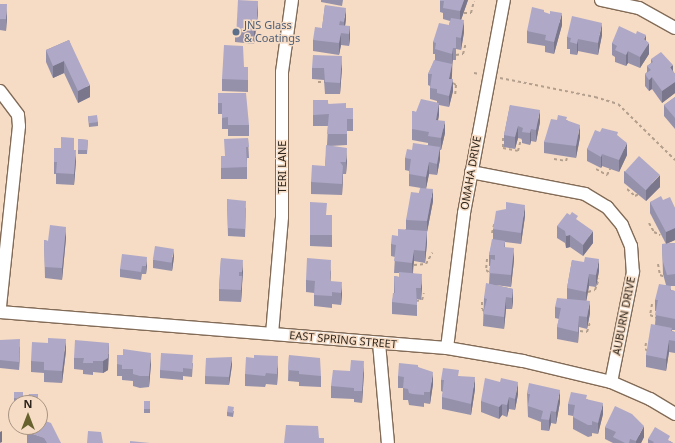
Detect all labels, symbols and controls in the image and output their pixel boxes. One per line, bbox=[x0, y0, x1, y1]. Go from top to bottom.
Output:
place label: JNS Glass & Coatings bbox=[244, 19, 300, 45]
marker: JNS Glass & Coatings bbox=[231, 27, 241, 37]
street label: OMAHA DRIVE bbox=[458, 135, 484, 211]
street label: TERI LANE bbox=[275, 141, 289, 193]
street label: AUBURN DRIVE bbox=[610, 276, 638, 356]
street label: EAST SPRING STREET bbox=[289, 329, 397, 351]
north arrow bbox=[8, 395, 48, 435]
text: N bbox=[24, 396, 32, 411]

